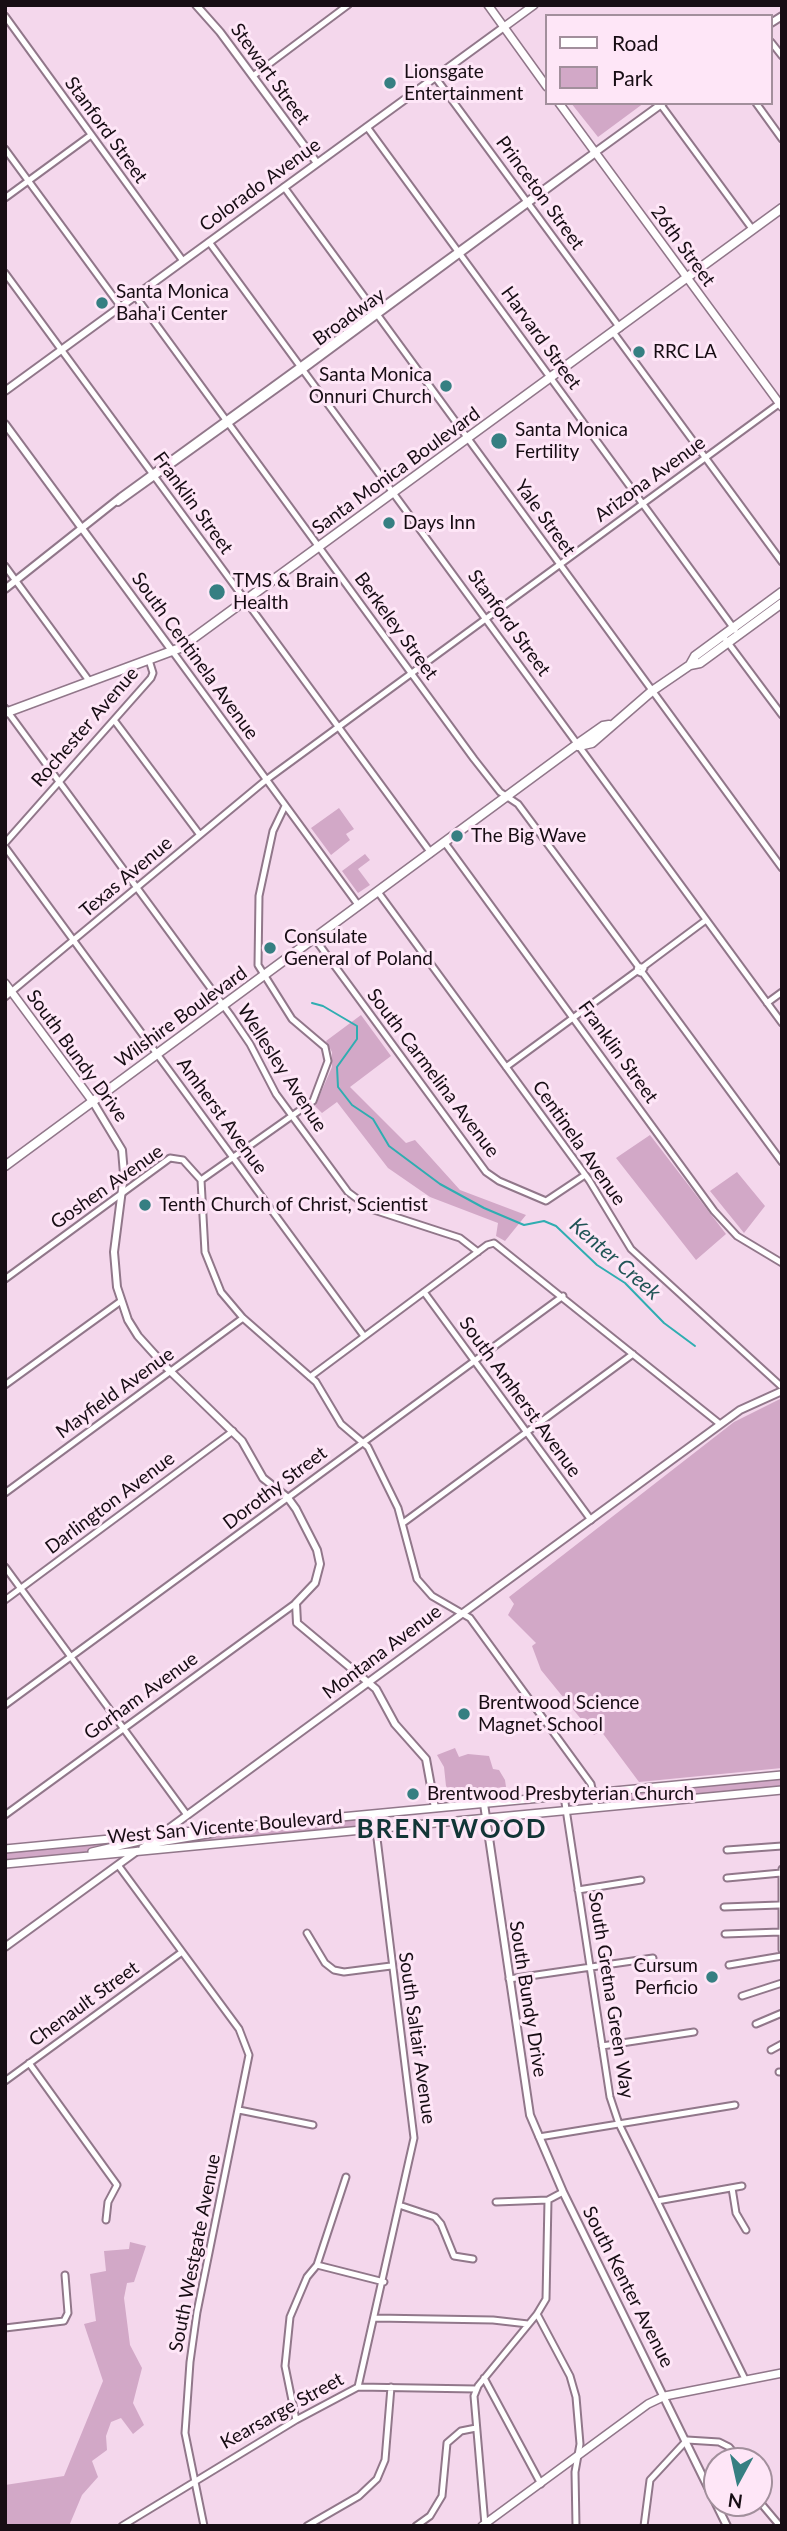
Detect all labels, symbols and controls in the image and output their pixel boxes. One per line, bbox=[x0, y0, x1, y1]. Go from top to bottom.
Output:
legend bbox=[546, 14, 773, 105]
street label: Stewart Street bbox=[226, 19, 314, 129]
text: Road bbox=[612, 30, 659, 55]
place label: Lionsgate Entertainment bbox=[404, 61, 523, 105]
text: Park bbox=[612, 65, 653, 90]
street label: Stanford Street bbox=[60, 72, 152, 188]
marker: Lionsgate Entertainment bbox=[382, 75, 398, 91]
street label: Princeton Street bbox=[491, 132, 589, 254]
street label: Colorado Avenue bbox=[195, 133, 325, 237]
street label: 26th Street bbox=[646, 201, 720, 291]
place label: Santa Monica Baha'i Center bbox=[116, 281, 229, 325]
street label: Harvard Street bbox=[496, 282, 586, 394]
street label: Broadway bbox=[309, 283, 389, 351]
marker: Santa Monica Baha'i Center bbox=[94, 295, 110, 311]
place label: RRC LA bbox=[653, 341, 717, 363]
marker: RRC LA bbox=[631, 344, 647, 360]
place label: Santa Monica Onnuri Church bbox=[309, 364, 432, 408]
marker: Santa Monica Onnuri Church bbox=[438, 378, 454, 394]
street label: Santa Monica Boulevard bbox=[308, 402, 484, 540]
place label: Santa Monica Fertility bbox=[515, 419, 628, 463]
marker: Santa Monica Fertility bbox=[489, 431, 509, 451]
street label: Arizona Avenue bbox=[590, 431, 710, 527]
street label: Franklin Street bbox=[148, 447, 238, 559]
street label: Yale Street bbox=[510, 475, 580, 561]
place label: Days Inn bbox=[403, 512, 476, 534]
marker: Days Inn bbox=[381, 515, 397, 531]
street label: Stanford Street bbox=[463, 565, 555, 681]
street label: South Centinela Avenue bbox=[127, 568, 263, 744]
street label: Berkeley Street bbox=[349, 568, 443, 684]
place label: TMS & Brain Health bbox=[233, 570, 339, 614]
marker: TMS & Brain Health bbox=[207, 582, 227, 602]
street label: Rochester Avenue bbox=[27, 662, 143, 792]
place label: The Big Wave bbox=[471, 825, 586, 847]
marker: The Big Wave bbox=[449, 828, 465, 844]
street label: Texas Avenue bbox=[75, 832, 177, 922]
place label: Consulate General of Poland bbox=[284, 926, 433, 970]
marker: Consulate General of Poland bbox=[262, 940, 278, 956]
street label: Wilshire Boulevard bbox=[111, 961, 251, 1073]
street label: South Carmelina Avenue bbox=[362, 984, 504, 1162]
street label: South Bundy Drive bbox=[21, 985, 133, 1127]
street label: Franklin Street bbox=[573, 996, 663, 1108]
street label: Wellesley Avenue bbox=[232, 1000, 332, 1136]
street label: Amherst Avenue bbox=[172, 1053, 272, 1179]
street label: Centinela Avenue bbox=[527, 1076, 631, 1210]
street label: Goshen Avenue bbox=[46, 1140, 168, 1234]
place label: Tenth Church of Christ, Scientist bbox=[159, 1194, 428, 1216]
marker: Tenth Church of Christ, Scientist bbox=[137, 1197, 153, 1213]
water label: Kenter Creek bbox=[564, 1213, 666, 1305]
street label: South Amherst Avenue bbox=[454, 1312, 586, 1482]
street label: Mayfield Avenue bbox=[52, 1343, 178, 1443]
street label: Dorothy Street bbox=[219, 1442, 331, 1534]
street label: Darlington Avenue bbox=[41, 1447, 179, 1559]
street label: Montana Avenue bbox=[318, 1600, 446, 1704]
street label: Gorham Avenue bbox=[80, 1647, 202, 1745]
place label: Brentwood Science Magnet School bbox=[478, 1692, 639, 1736]
marker: Brentwood Science Magnet School bbox=[456, 1706, 472, 1722]
place label: Brentwood Presbyterian Church bbox=[427, 1783, 694, 1805]
marker: Brentwood Presbyterian Church bbox=[405, 1786, 421, 1802]
street label: West San Vicente Boulevard bbox=[106, 1805, 344, 1849]
district label: BRENTWOOD bbox=[358, 1814, 546, 1846]
street label: South Gretna Green Way bbox=[583, 1890, 639, 2100]
street label: South Bundy Drive bbox=[504, 1919, 552, 2079]
street label: South Saltair Avenue bbox=[394, 1951, 440, 2125]
place label: Cursum Perficio bbox=[634, 1955, 698, 1999]
street label: Chenault Street bbox=[25, 1957, 143, 2051]
marker: Cursum Perficio bbox=[704, 1969, 720, 1985]
street label: South Westgate Avenue bbox=[165, 2152, 225, 2354]
street label: South Kenter Avenue bbox=[577, 2203, 679, 2371]
street label: Kearsarge Street bbox=[216, 2368, 348, 2454]
north arrow bbox=[703, 2447, 773, 2517]
text: N bbox=[726, 2489, 744, 2514]

